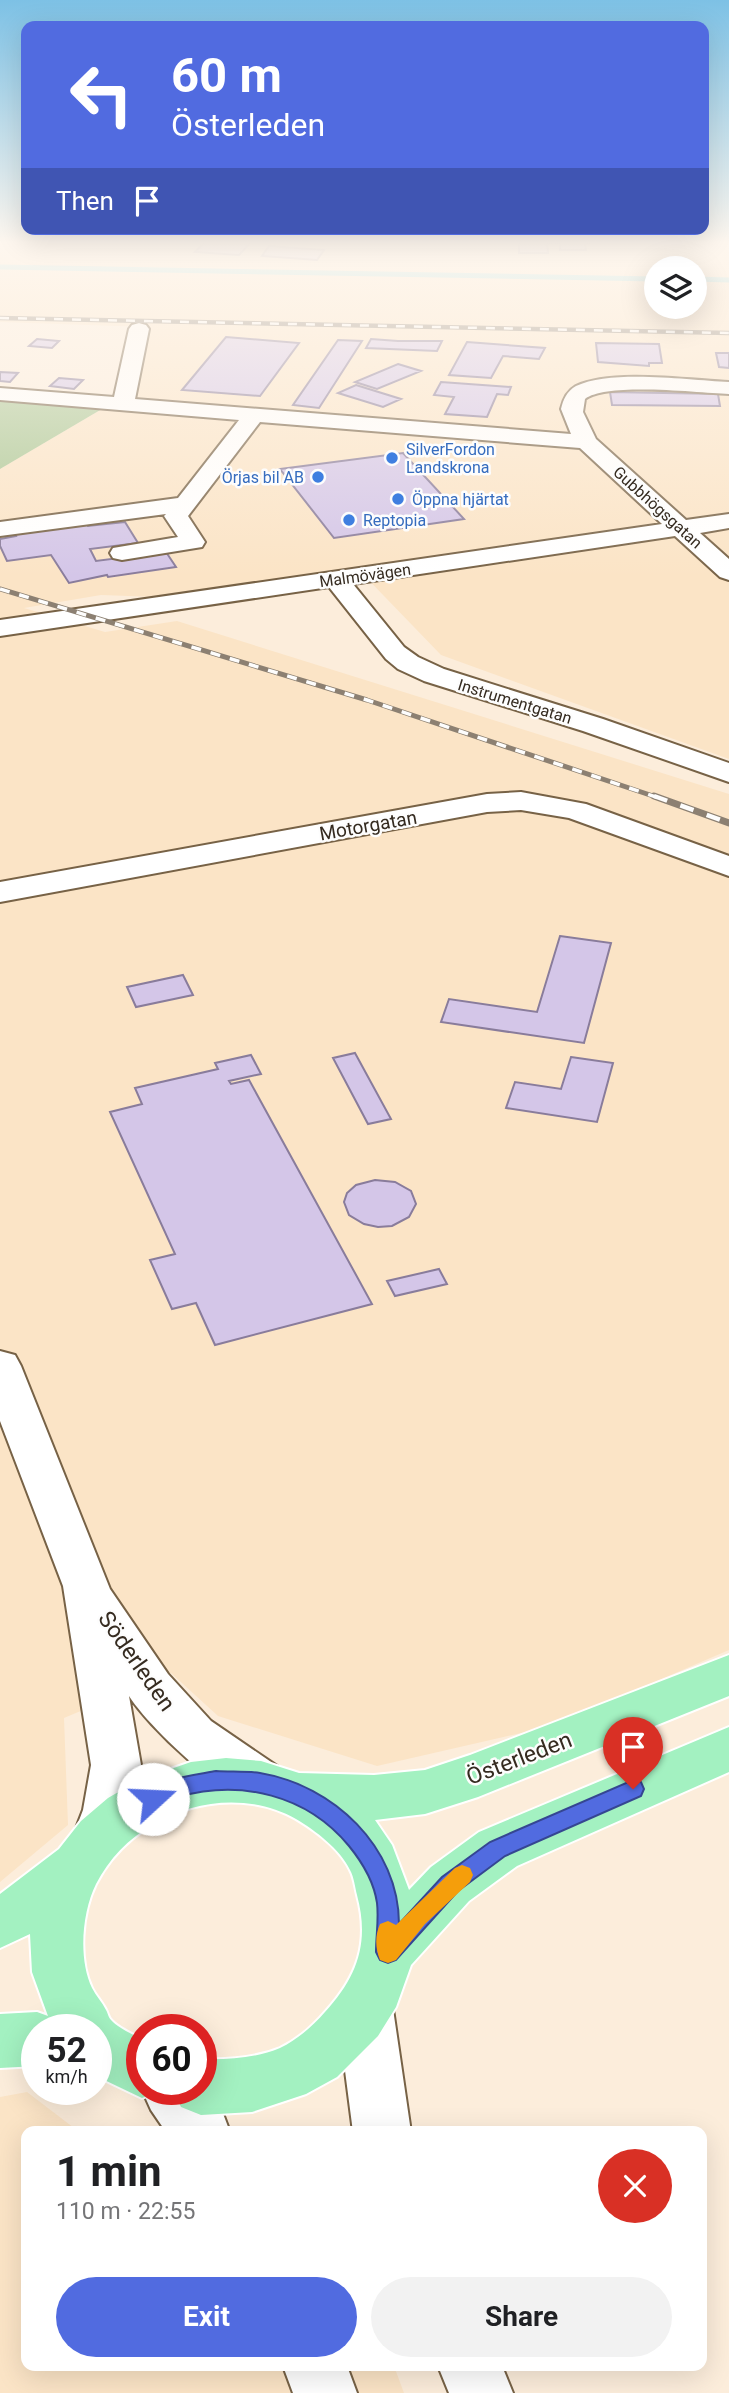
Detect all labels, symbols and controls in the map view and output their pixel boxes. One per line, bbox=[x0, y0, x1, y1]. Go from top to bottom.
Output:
text: 60 m bbox=[171, 47, 282, 104]
icon: left bbox=[56, 49, 147, 140]
text: Österleden bbox=[171, 106, 325, 144]
icon: arrive bbox=[128, 182, 166, 220]
text: Then bbox=[56, 186, 114, 216]
map controls bbox=[644, 256, 707, 319]
button: layers bbox=[644, 256, 707, 319]
place label: SilverFordon Landskrona bbox=[406, 440, 495, 477]
marker: SilverFordon Landskrona bbox=[384, 450, 400, 466]
street label: Gubbhögsgatan bbox=[609, 462, 706, 552]
place label: Örjas bil AB bbox=[222, 468, 304, 487]
marker: Örjas bil AB bbox=[310, 469, 326, 485]
place label: Öppna hjärtat bbox=[412, 490, 509, 509]
marker: Öppna hjärtat bbox=[390, 491, 406, 507]
place label: Reptopia bbox=[363, 511, 426, 530]
marker: Reptopia bbox=[341, 512, 357, 528]
street label: Malmövägen bbox=[318, 560, 412, 591]
street label: Instrumentgatan bbox=[456, 675, 574, 728]
street label: Motorgatan bbox=[318, 806, 419, 845]
street label: Söderleden bbox=[92, 1606, 181, 1716]
pin bbox=[603, 1717, 663, 1789]
street label: Österleden bbox=[462, 1725, 576, 1791]
icon: arrive bbox=[614, 1728, 652, 1766]
position arrow bbox=[116, 1762, 190, 1836]
speed limit sign: 60 bbox=[126, 2014, 217, 2105]
text: 52 bbox=[46, 2030, 87, 2071]
text: km/h bbox=[45, 2066, 88, 2087]
text: 1 min bbox=[56, 2147, 162, 2196]
button: close bbox=[598, 2149, 672, 2223]
text: 110 m · 22:55 bbox=[56, 2198, 195, 2225]
button: Exit bbox=[56, 2277, 357, 2357]
button: Share bbox=[371, 2277, 672, 2357]

